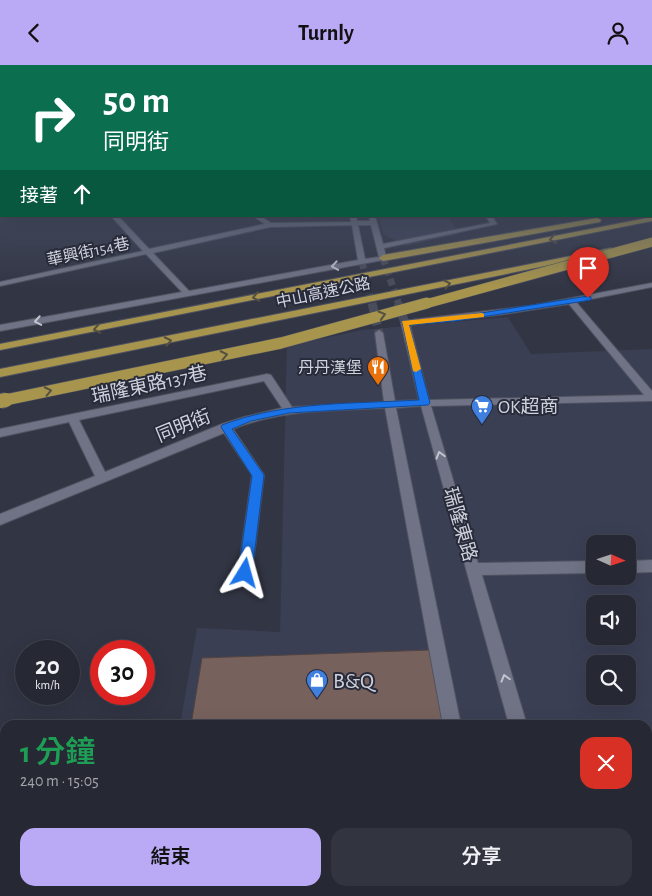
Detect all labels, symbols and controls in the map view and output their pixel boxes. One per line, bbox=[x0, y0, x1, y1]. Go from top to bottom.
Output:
icon: back bbox=[20, 19, 48, 47]
icon: person bbox=[604, 19, 632, 47]
text: Turnly bbox=[298, 22, 354, 44]
text: 50 m bbox=[103, 84, 170, 119]
icon: right bbox=[20, 85, 85, 150]
text: 同明街 bbox=[103, 131, 169, 153]
icon: ahead bbox=[68, 180, 96, 208]
text: 接著 bbox=[20, 187, 58, 206]
one-way arrow bbox=[548, 233, 557, 243]
street label: 華興街154巷 bbox=[45, 234, 131, 269]
pin bbox=[567, 247, 609, 298]
icon: arrive bbox=[574, 254, 602, 282]
one-way arrow bbox=[331, 261, 340, 271]
street label: 中山高速公路 bbox=[274, 274, 372, 311]
one-way arrow bbox=[443, 279, 452, 289]
one-way arrow bbox=[252, 292, 260, 302]
one-way arrow bbox=[377, 310, 386, 321]
one-way arrow bbox=[34, 316, 42, 326]
one-way arrow bbox=[92, 323, 101, 334]
one-way arrow bbox=[164, 336, 173, 347]
one-way arrow bbox=[220, 350, 229, 361]
restaurant icon: 丹丹漢堡 bbox=[366, 355, 390, 386]
place label: 丹丹漢堡 bbox=[298, 359, 362, 376]
street label: 瑞隆東路137巷 bbox=[90, 362, 209, 407]
one-way arrow bbox=[43, 387, 52, 397]
supermarket icon: OK超商 bbox=[470, 394, 494, 425]
place label: OK超商 bbox=[498, 396, 558, 417]
street label: 同明街 bbox=[153, 406, 214, 446]
one-way arrow bbox=[436, 451, 446, 459]
street label: 瑞隆東路 bbox=[440, 485, 480, 564]
north arrow bbox=[586, 535, 636, 585]
map controls bbox=[586, 535, 636, 705]
position arrow bbox=[218, 546, 270, 598]
button: sound bbox=[586, 595, 636, 645]
speed limit sign: 30 bbox=[90, 640, 155, 705]
text: 20 bbox=[35, 654, 60, 679]
button: search bbox=[586, 655, 636, 705]
shop icon: B&Q bbox=[305, 668, 329, 699]
place label: B&Q bbox=[333, 670, 377, 692]
one-way arrow bbox=[500, 675, 510, 683]
text: km/h bbox=[35, 679, 60, 691]
button: close bbox=[580, 737, 632, 789]
text: 1 分鐘 bbox=[20, 738, 95, 768]
text: 240 m · 15:05 bbox=[20, 773, 99, 789]
button: 結束 bbox=[20, 828, 321, 886]
button: 分享 bbox=[331, 828, 632, 886]

